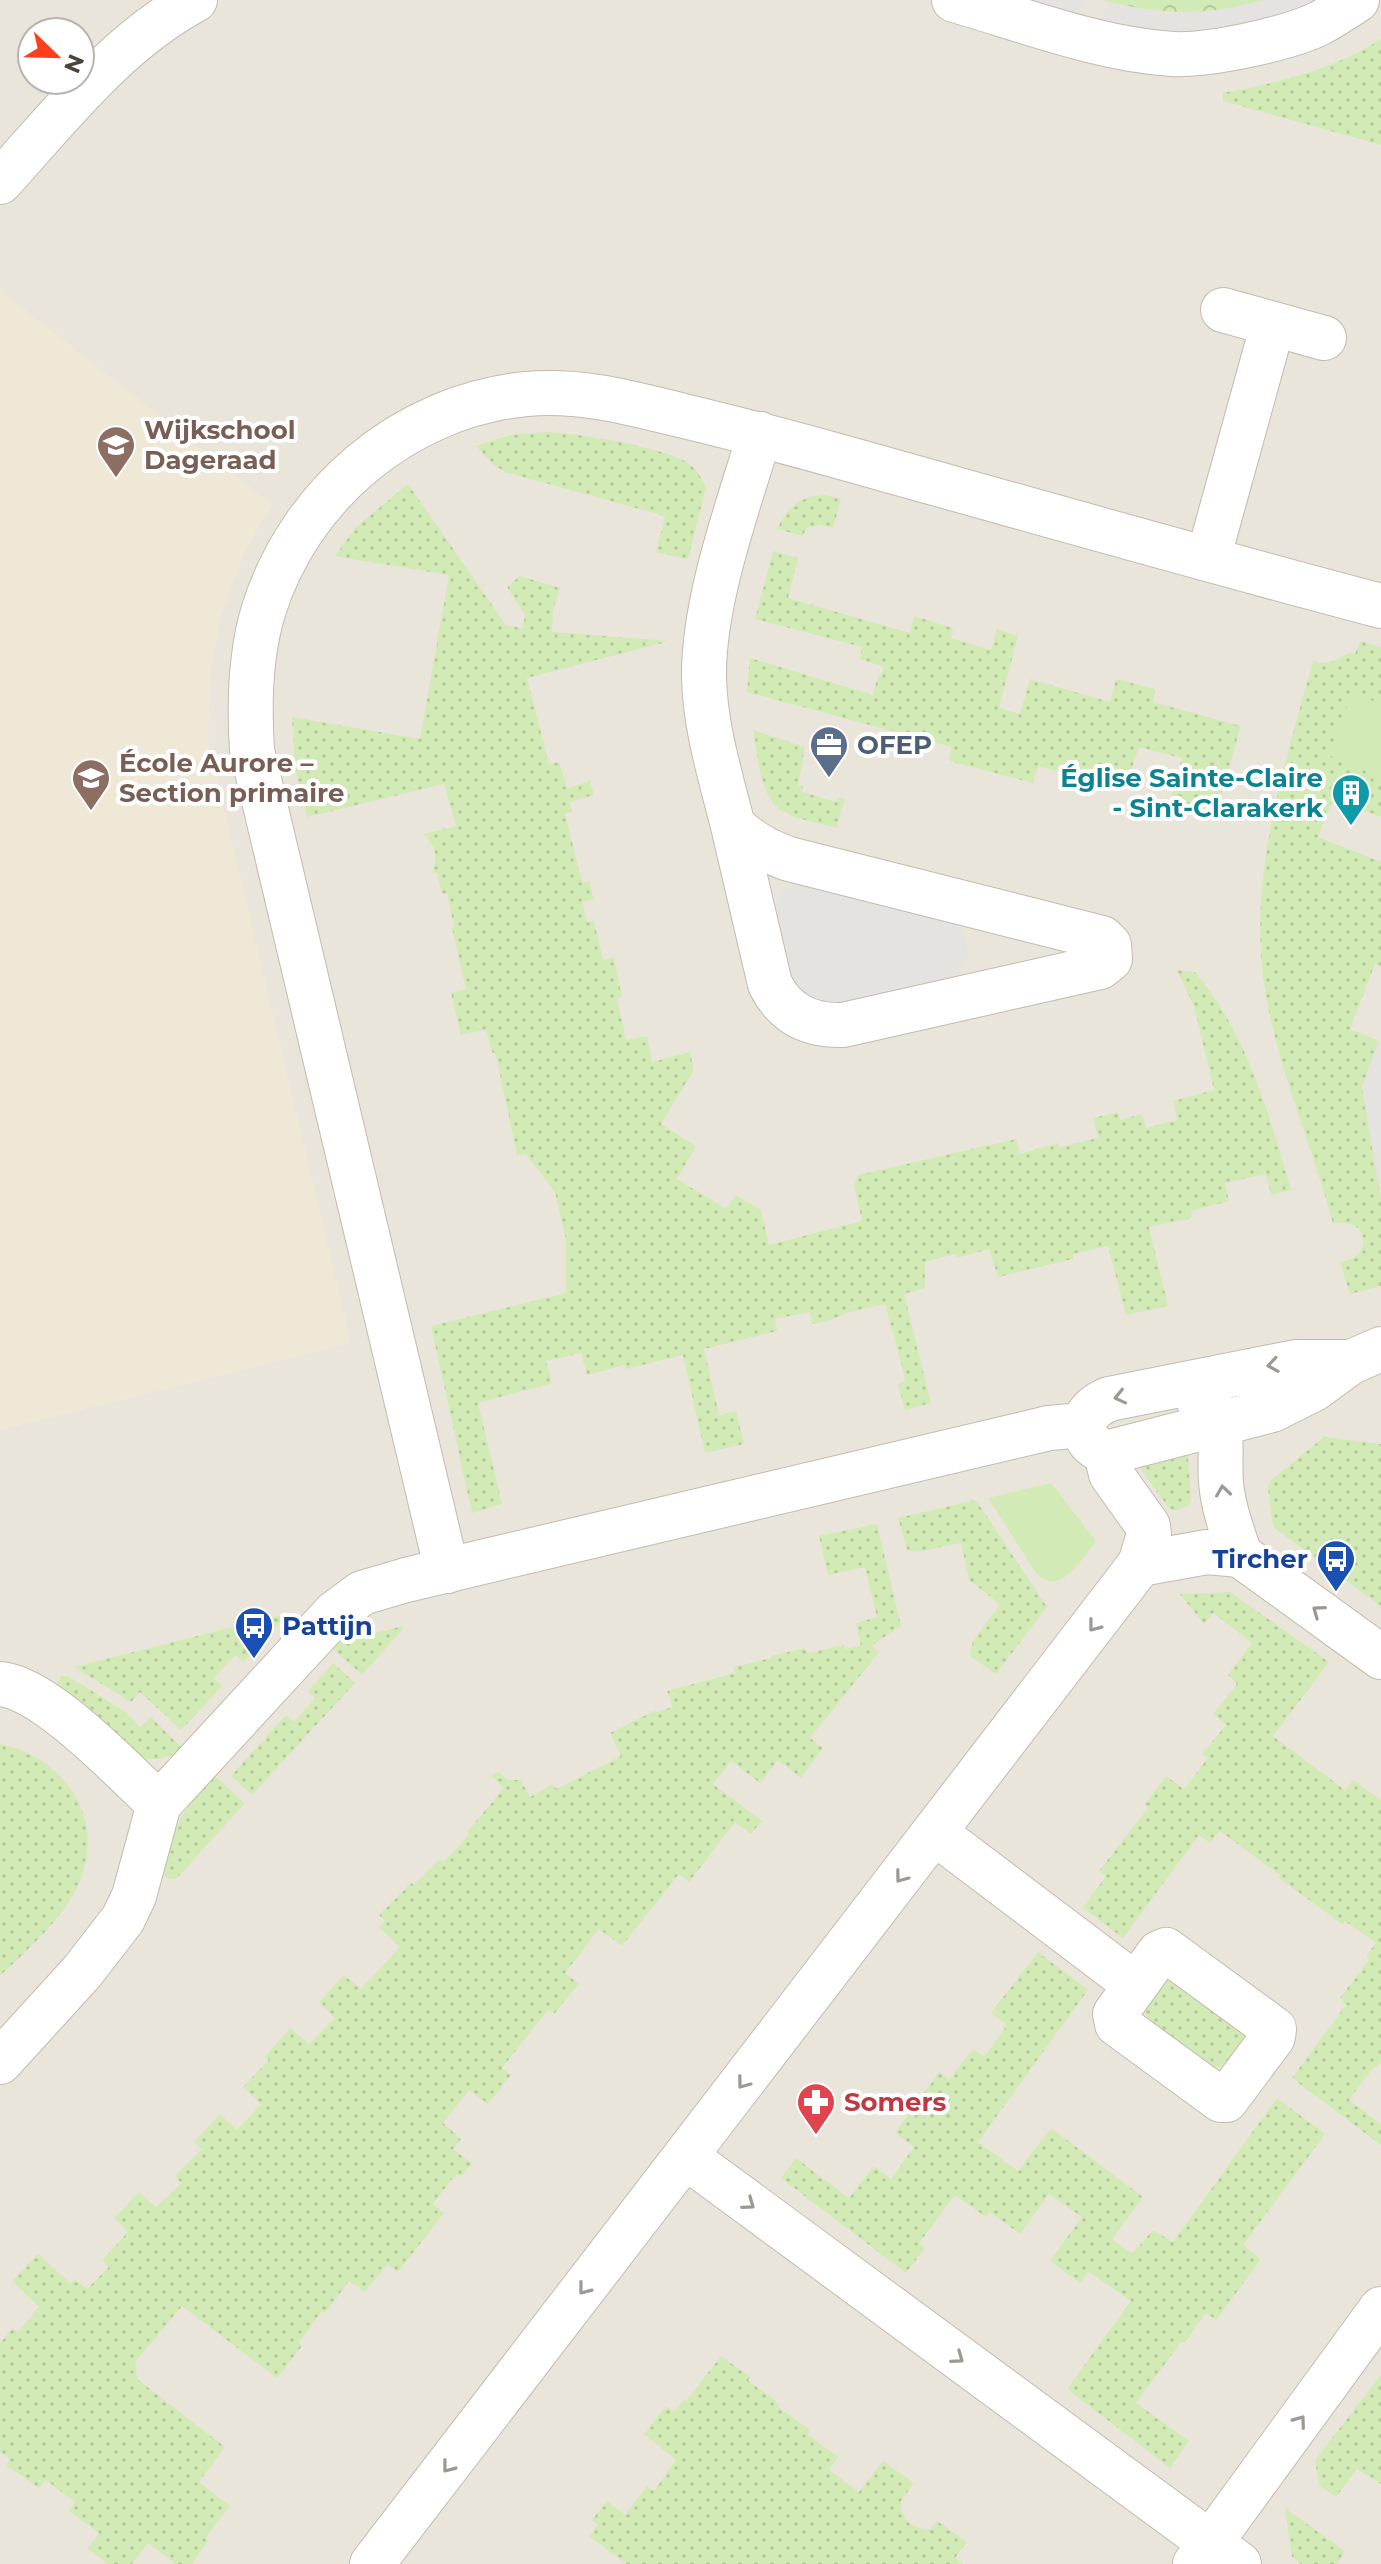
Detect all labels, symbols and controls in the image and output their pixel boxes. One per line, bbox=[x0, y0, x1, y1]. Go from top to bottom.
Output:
north arrow bbox=[16, 16, 96, 96]
text: N bbox=[58, 50, 90, 77]
place label: Wijkschool Dageraad bbox=[144, 414, 296, 476]
school or university icon: Wijkschool Dageraad bbox=[95, 424, 137, 479]
office icon: OFEP bbox=[808, 724, 850, 779]
place label: OFEP bbox=[857, 729, 932, 761]
place label: École Aurore – Section primaire bbox=[119, 747, 344, 809]
school or university icon: École Aurore – Section primaire bbox=[70, 757, 112, 812]
place label: Église Sainte-Claire - Sint-Clarakerk bbox=[1060, 762, 1324, 824]
building icon: Église Sainte-Claire - Sint-Clarakerk bbox=[1330, 772, 1372, 827]
one-way arrow bbox=[1266, 1356, 1280, 1373]
one-way arrow bbox=[1114, 1388, 1127, 1405]
one-way arrow bbox=[1215, 1485, 1232, 1498]
bus stop icon: Tircher bbox=[1315, 1538, 1357, 1593]
place label: Tircher bbox=[1212, 1543, 1308, 1575]
bus stop icon: Pattijn bbox=[233, 1605, 275, 1660]
one-way arrow bbox=[1312, 1607, 1327, 1621]
place label: Pattijn bbox=[282, 1610, 373, 1642]
one-way arrow bbox=[1089, 1618, 1103, 1632]
one-way arrow bbox=[896, 1868, 911, 1882]
one-way arrow bbox=[738, 2074, 752, 2089]
pharmacy icon: Somers bbox=[795, 2081, 837, 2136]
place label: Somers bbox=[844, 2086, 947, 2118]
one-way arrow bbox=[740, 2194, 754, 2208]
one-way arrow bbox=[580, 2281, 594, 2295]
one-way arrow bbox=[949, 2348, 964, 2362]
one-way arrow bbox=[1290, 2415, 1305, 2429]
one-way arrow bbox=[443, 2458, 457, 2472]

